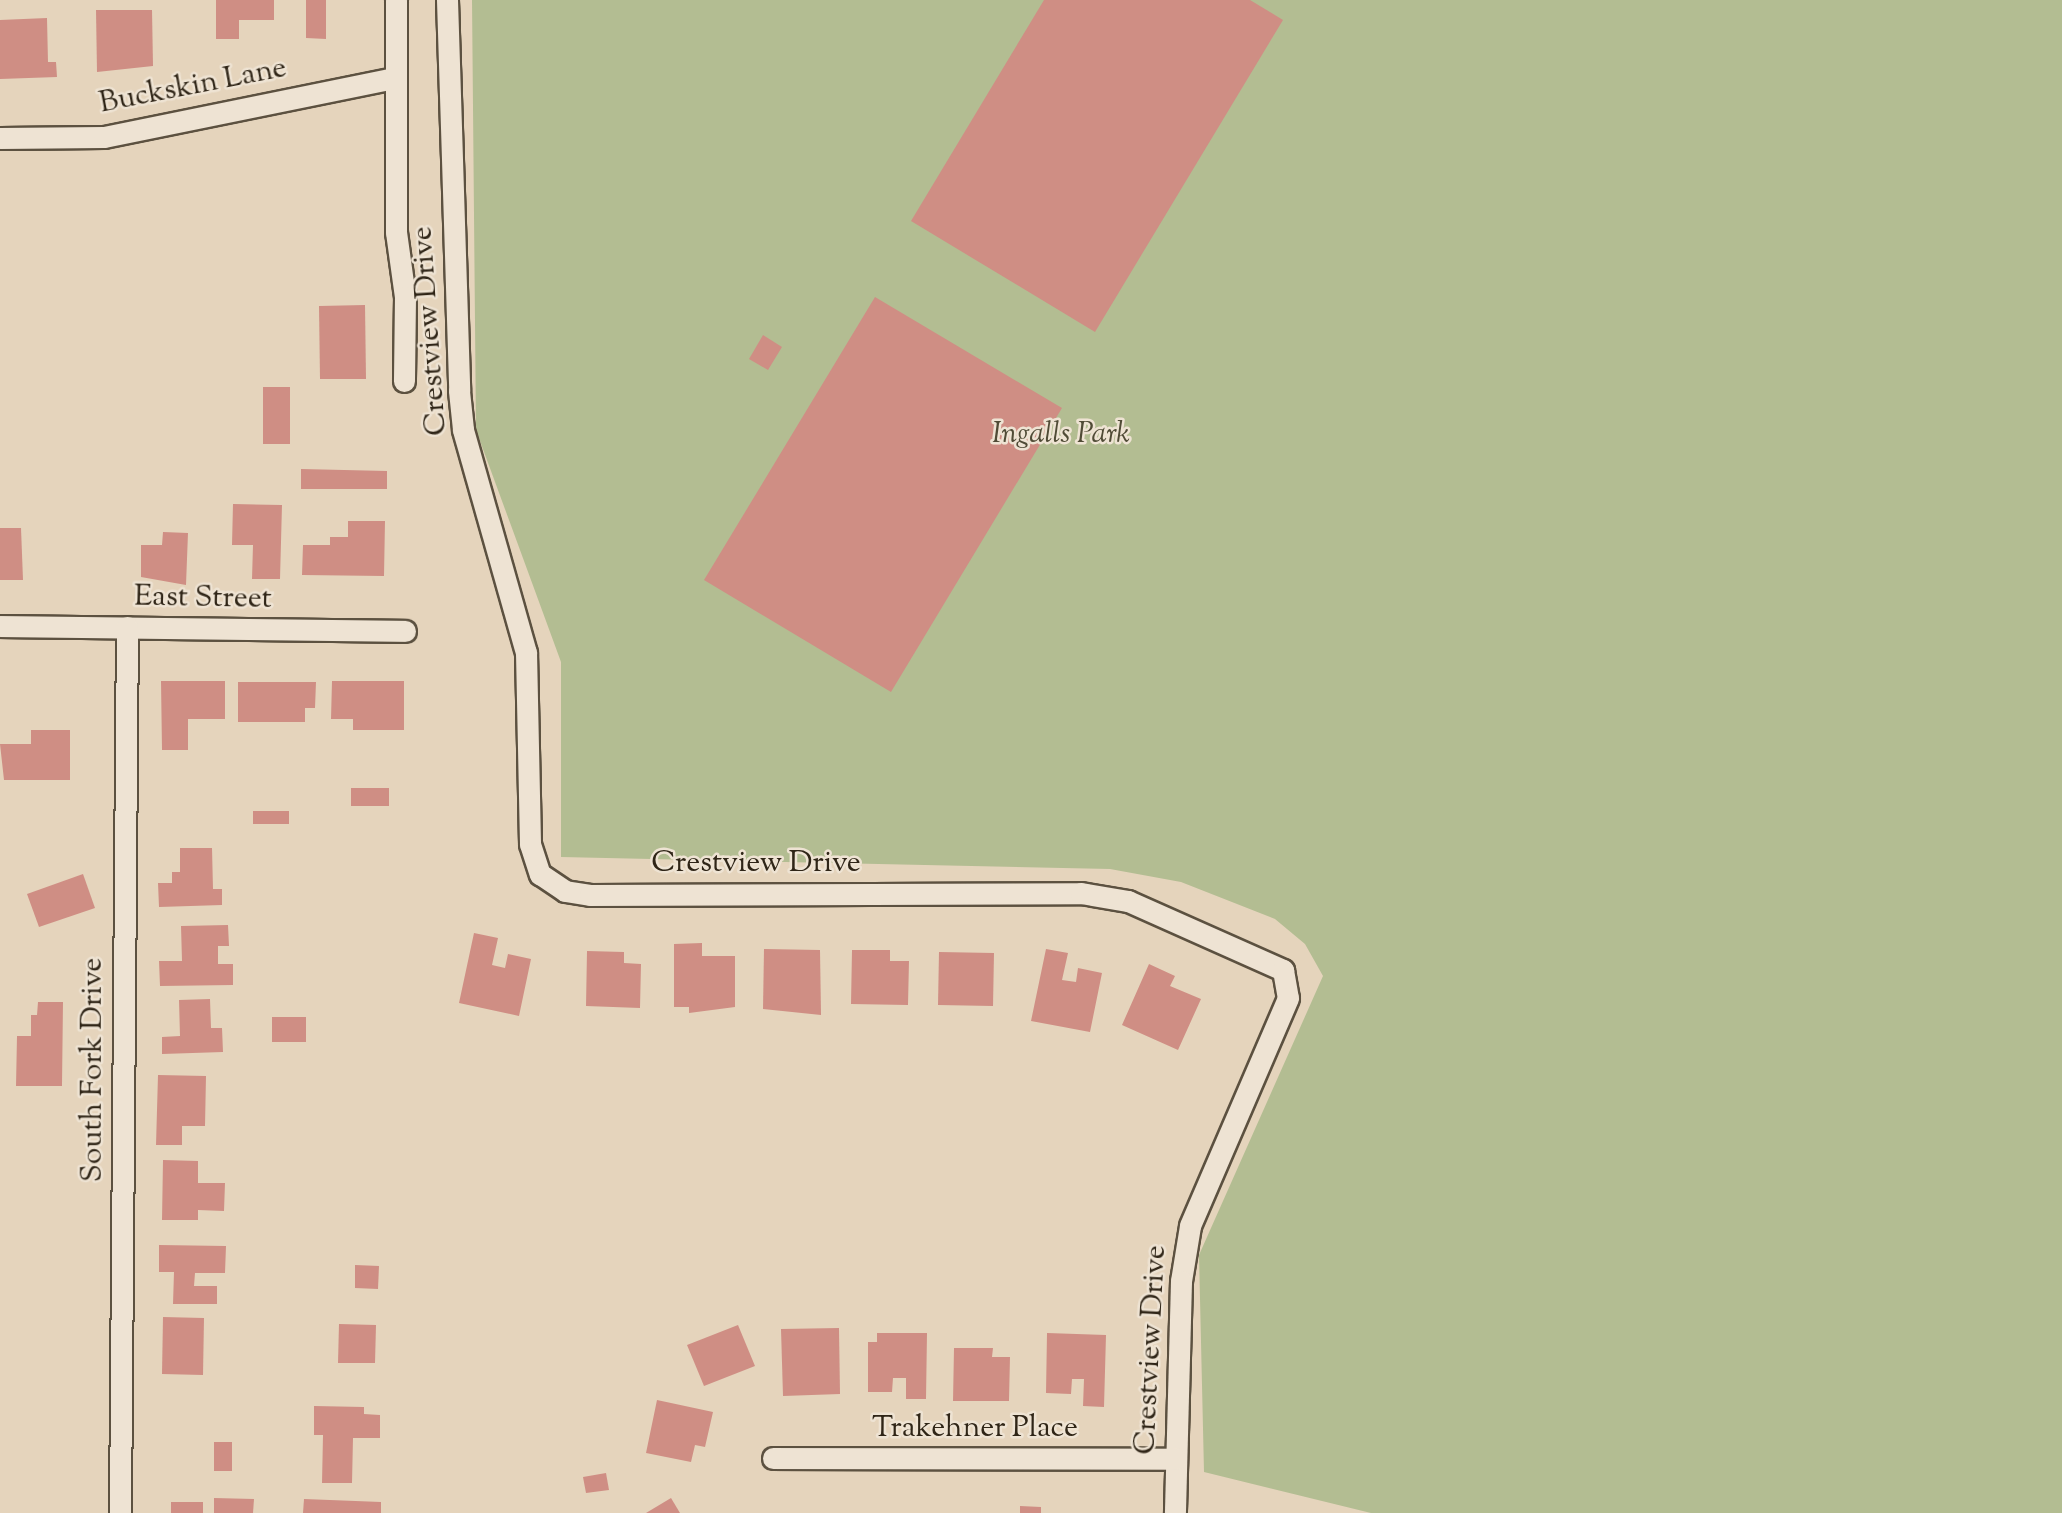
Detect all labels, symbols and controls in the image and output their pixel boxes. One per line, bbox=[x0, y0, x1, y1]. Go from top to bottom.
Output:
street label: Buckskin Lane bbox=[96, 51, 290, 123]
street label: Crestview Drive bbox=[406, 225, 456, 437]
park label: Ingalls Park bbox=[992, 417, 1130, 453]
street label: East Street bbox=[134, 580, 272, 618]
street label: Crestview Drive bbox=[651, 846, 861, 882]
street label: South Fork Drive bbox=[76, 958, 112, 1182]
street label: Crestview Drive bbox=[1129, 1244, 1175, 1456]
street label: Trakehner Place bbox=[872, 1411, 1078, 1447]

